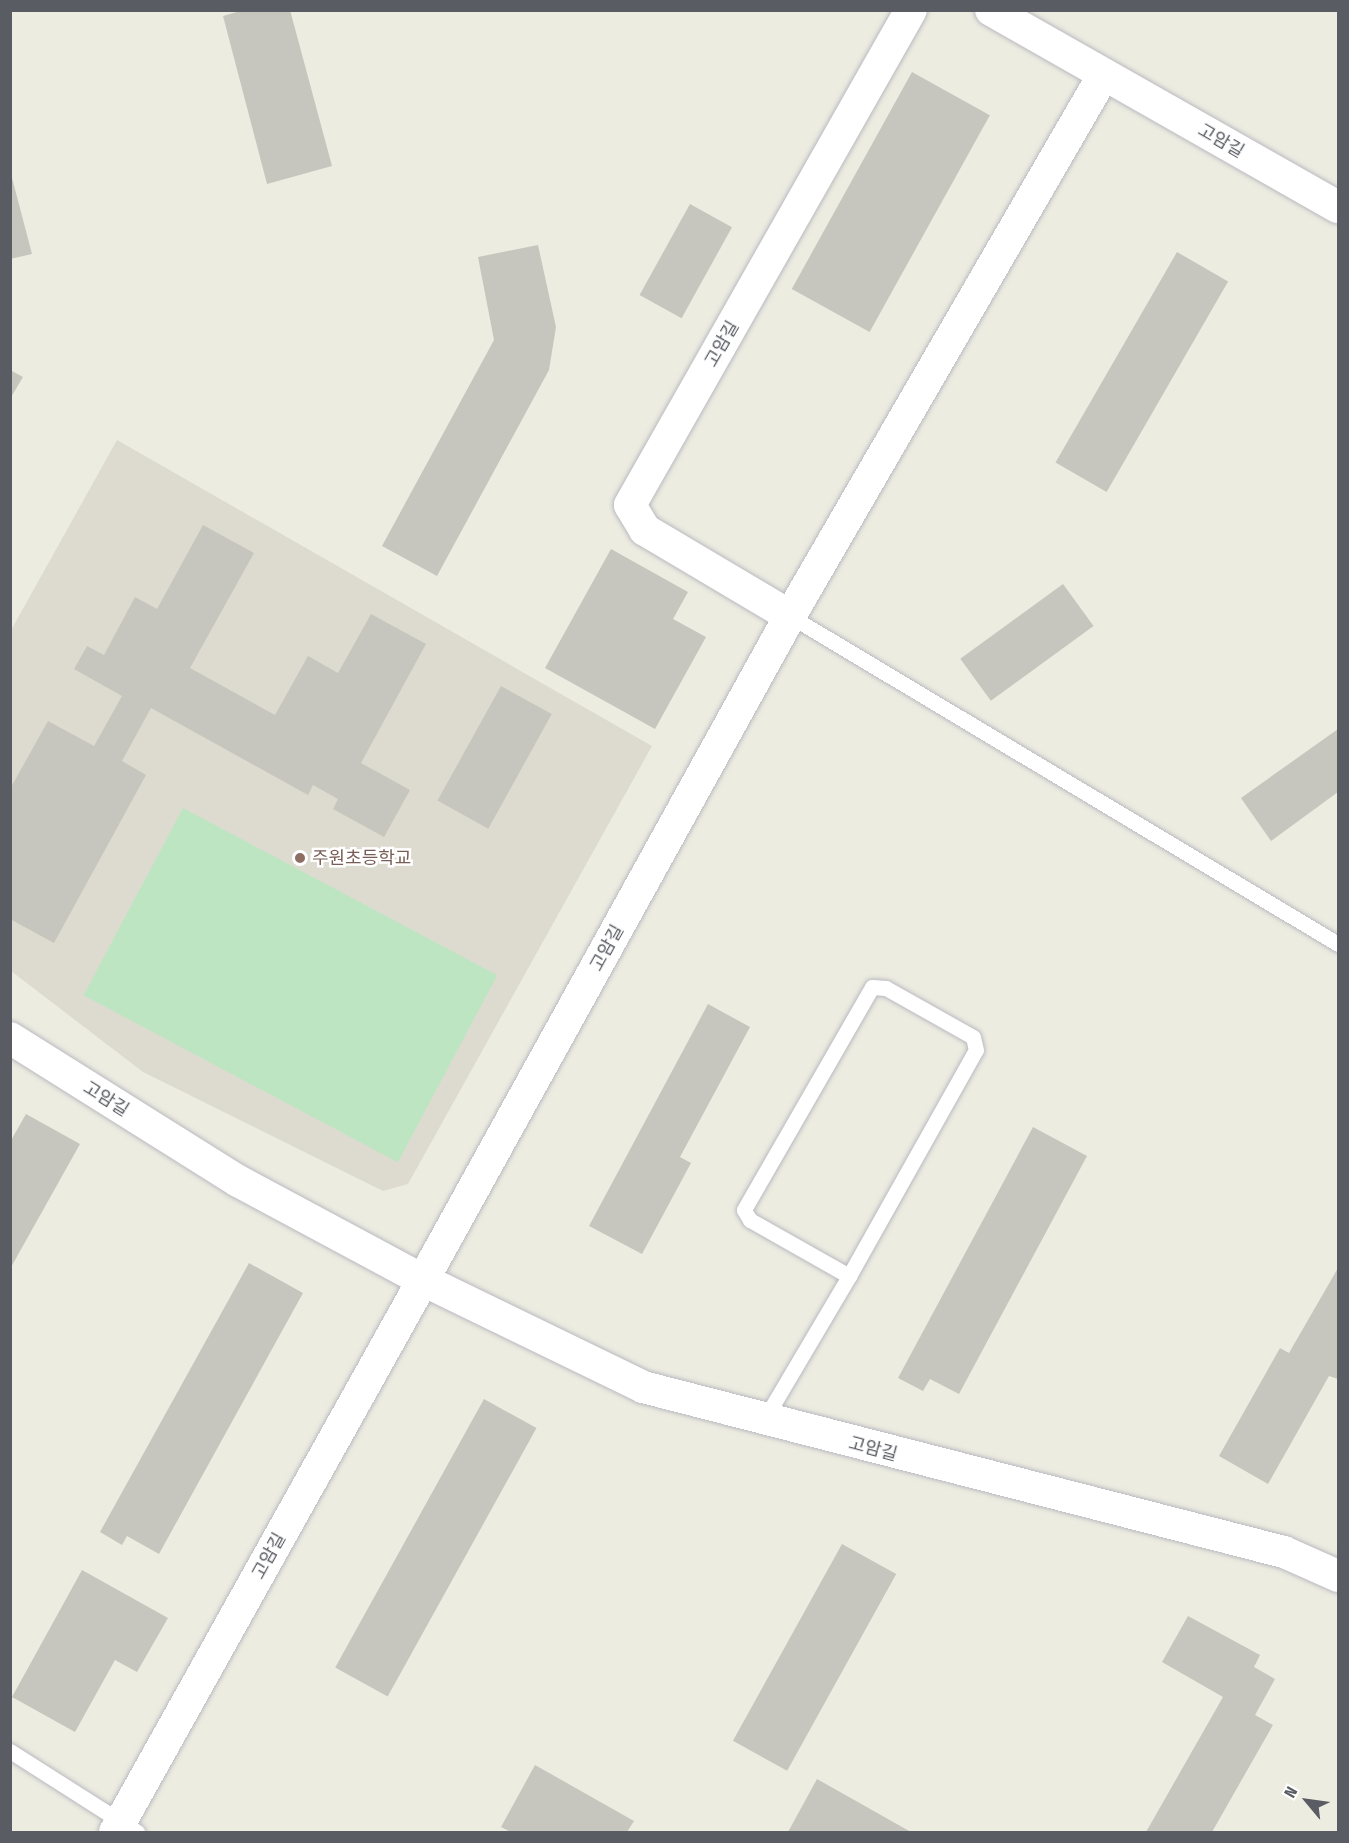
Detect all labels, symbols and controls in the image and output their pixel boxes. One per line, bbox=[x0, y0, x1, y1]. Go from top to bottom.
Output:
street label: 고암길 bbox=[1194, 119, 1248, 163]
street label: 고암길 bbox=[700, 317, 744, 371]
place label: 주원초등학교 bbox=[312, 847, 411, 869]
marker: 주원초등학교 bbox=[293, 851, 307, 865]
street label: 고암길 bbox=[586, 921, 628, 975]
street label: 고암길 bbox=[79, 1077, 133, 1121]
street label: 고암길 bbox=[846, 1432, 900, 1466]
street label: 고암길 bbox=[248, 1529, 290, 1583]
north arrow bbox=[1277, 1771, 1337, 1831]
text: N bbox=[1280, 1783, 1301, 1801]

